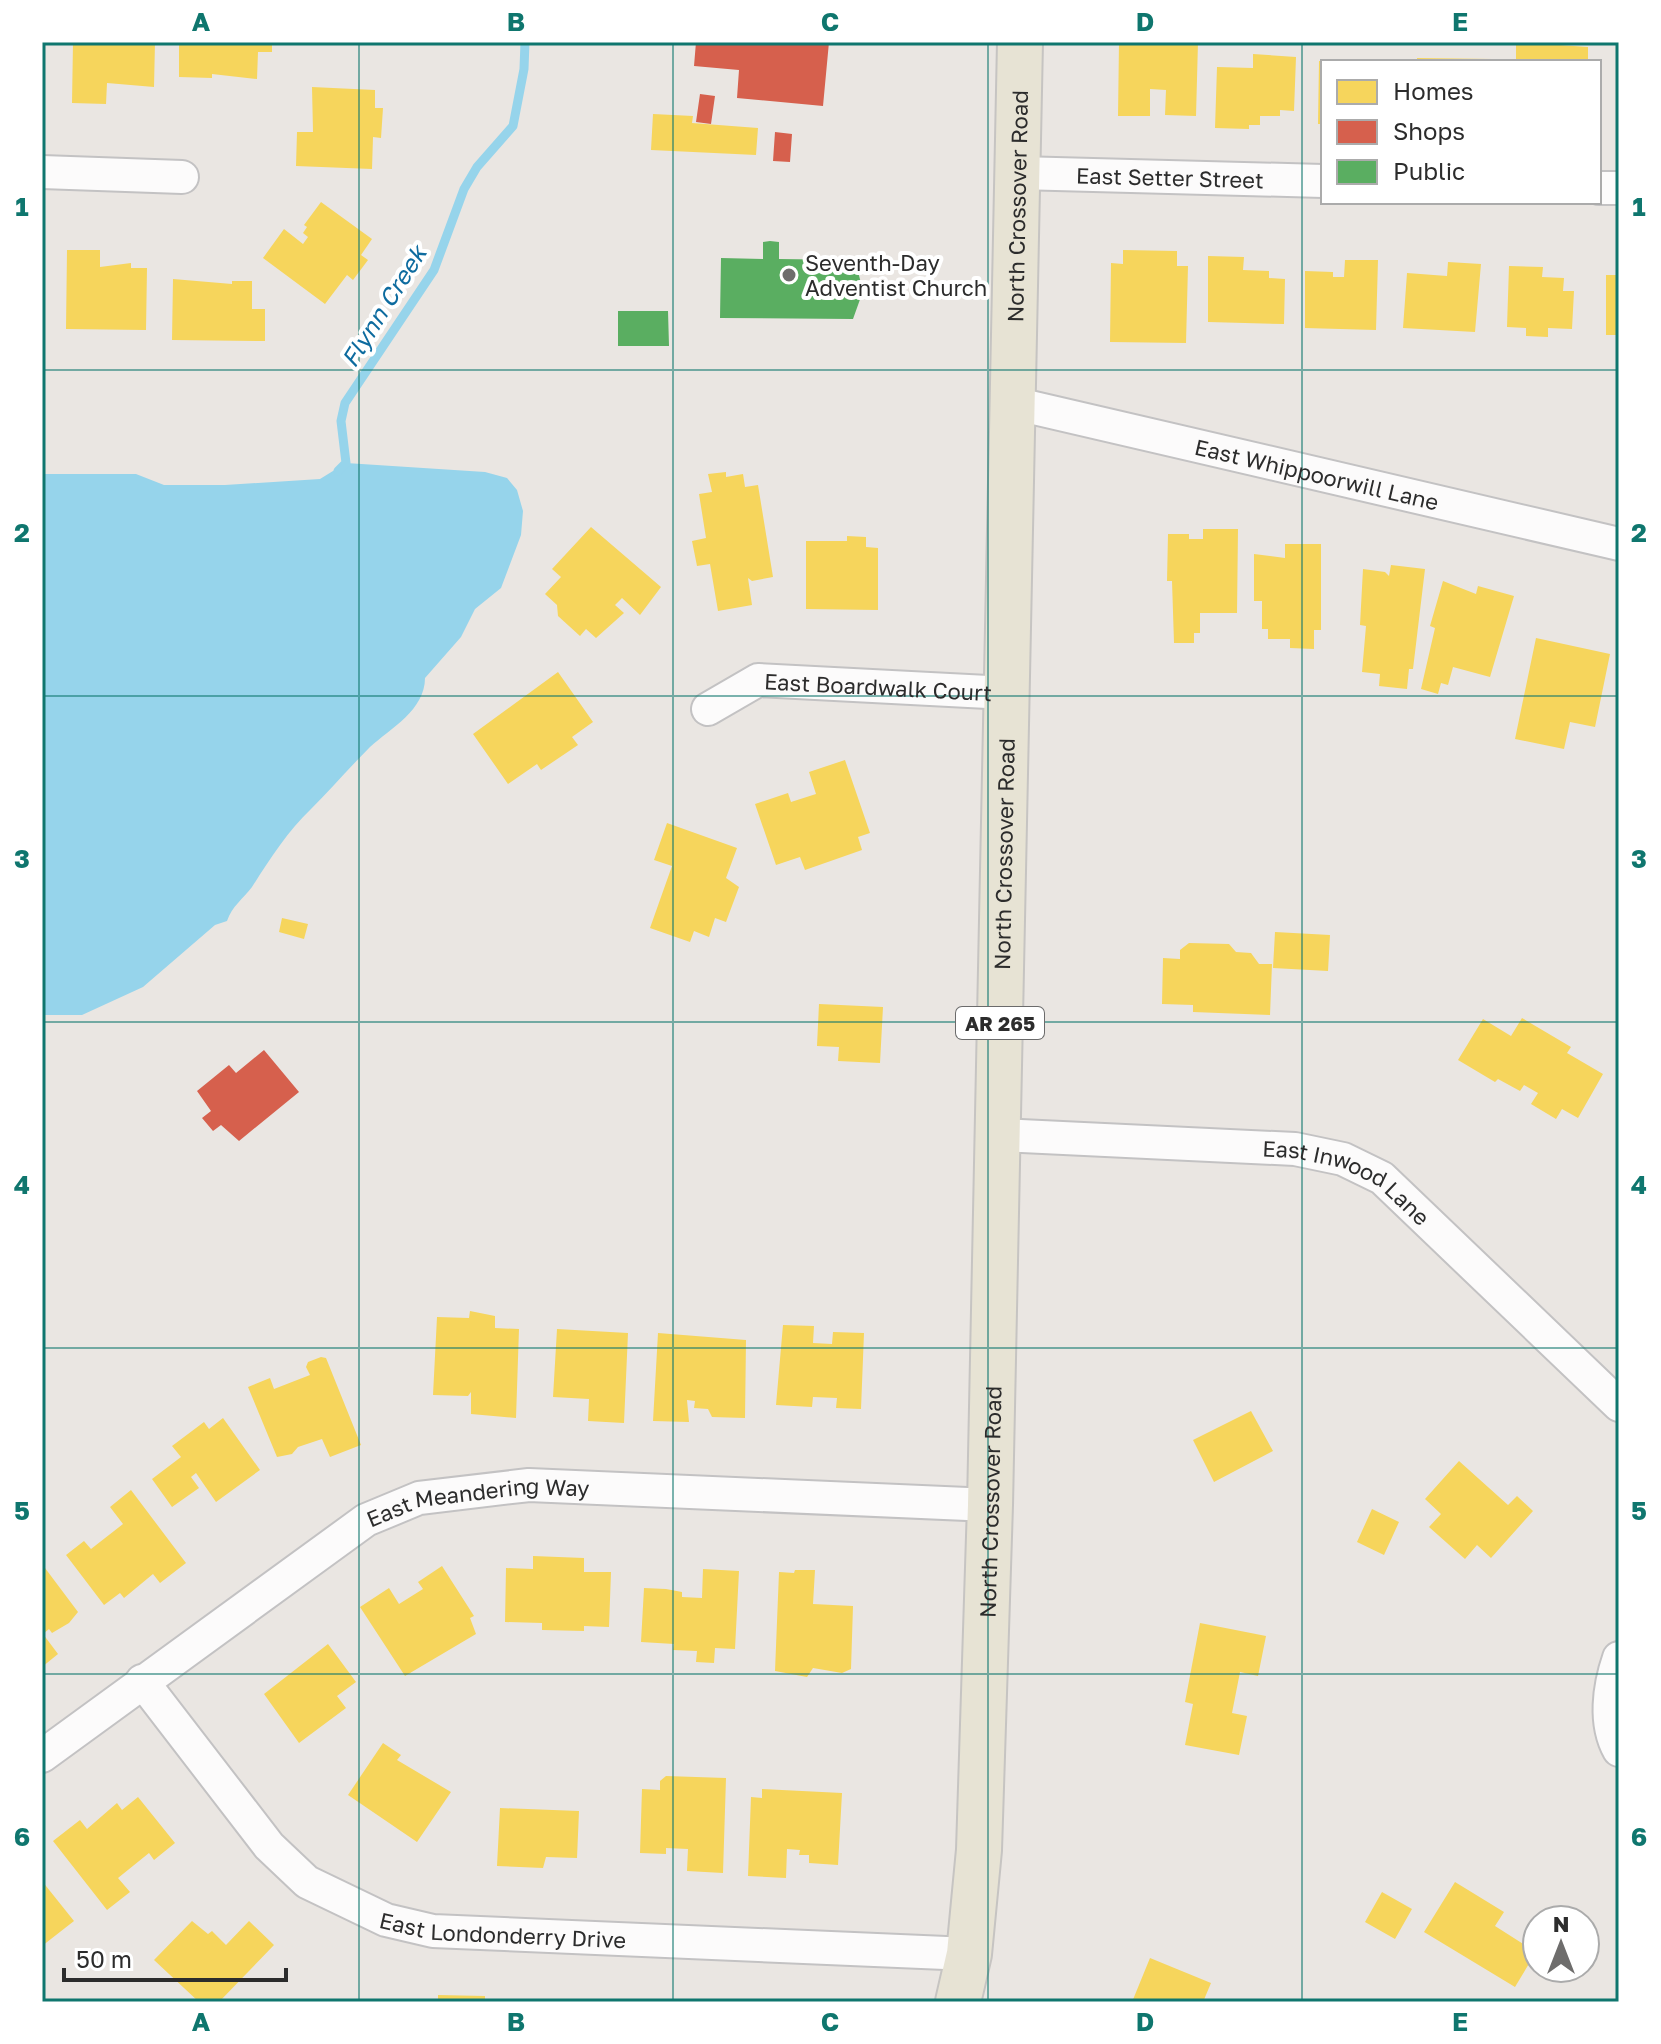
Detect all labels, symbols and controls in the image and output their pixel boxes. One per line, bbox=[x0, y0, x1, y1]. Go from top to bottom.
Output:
text: A bbox=[192, 6, 211, 37]
text: B bbox=[507, 6, 525, 37]
text: C bbox=[821, 6, 839, 37]
text: D bbox=[1136, 6, 1154, 37]
text: E bbox=[1452, 6, 1468, 37]
legend bbox=[1321, 60, 1601, 204]
text: Homes bbox=[1393, 76, 1474, 105]
street label: North Crossover Road bbox=[1001, 90, 1033, 323]
text: Shops bbox=[1393, 116, 1465, 145]
text: Public bbox=[1393, 156, 1465, 185]
street label: East Setter Street bbox=[1076, 161, 1264, 193]
text: 1 bbox=[15, 191, 29, 222]
text: 1 bbox=[1632, 191, 1646, 222]
water label: Flynn Creek bbox=[334, 238, 434, 372]
place label: Seventh-Day Adventist Church bbox=[805, 249, 987, 301]
marker: Seventh-Day Adventist Church bbox=[780, 266, 798, 284]
street label: East Whippoorwill Lane bbox=[1192, 432, 1441, 515]
text: 2 bbox=[14, 517, 30, 548]
text: 2 bbox=[1631, 517, 1647, 548]
street label: East Boardwalk Court bbox=[763, 667, 993, 706]
street label: North Crossover Road bbox=[987, 738, 1019, 970]
text: 3 bbox=[14, 843, 30, 874]
text: 3 bbox=[1631, 843, 1647, 874]
road number: AR 265 bbox=[956, 1007, 1044, 1039]
street label: East Inwood Lane bbox=[1262, 1134, 1436, 1230]
text: 4 bbox=[14, 1169, 30, 1200]
text: 4 bbox=[1631, 1169, 1647, 1200]
street label: North Crossover Road bbox=[973, 1386, 1006, 1618]
street label: East Meandering Way bbox=[362, 1471, 590, 1532]
text: 5 bbox=[14, 1495, 30, 1526]
text: 5 bbox=[1631, 1495, 1647, 1526]
text: 6 bbox=[14, 1821, 30, 1852]
text: 6 bbox=[1631, 1821, 1647, 1852]
north arrow bbox=[1521, 1904, 1601, 1984]
street label: East Londonderry Drive bbox=[377, 1905, 627, 1953]
text: N bbox=[1553, 1910, 1569, 1937]
scale bar bbox=[64, 1932, 286, 1982]
text: 50 m bbox=[76, 1944, 132, 1973]
text: A bbox=[192, 2006, 211, 2037]
text: B bbox=[507, 2006, 525, 2037]
text: C bbox=[821, 2006, 839, 2037]
text: D bbox=[1136, 2006, 1154, 2037]
text: E bbox=[1452, 2006, 1468, 2037]

